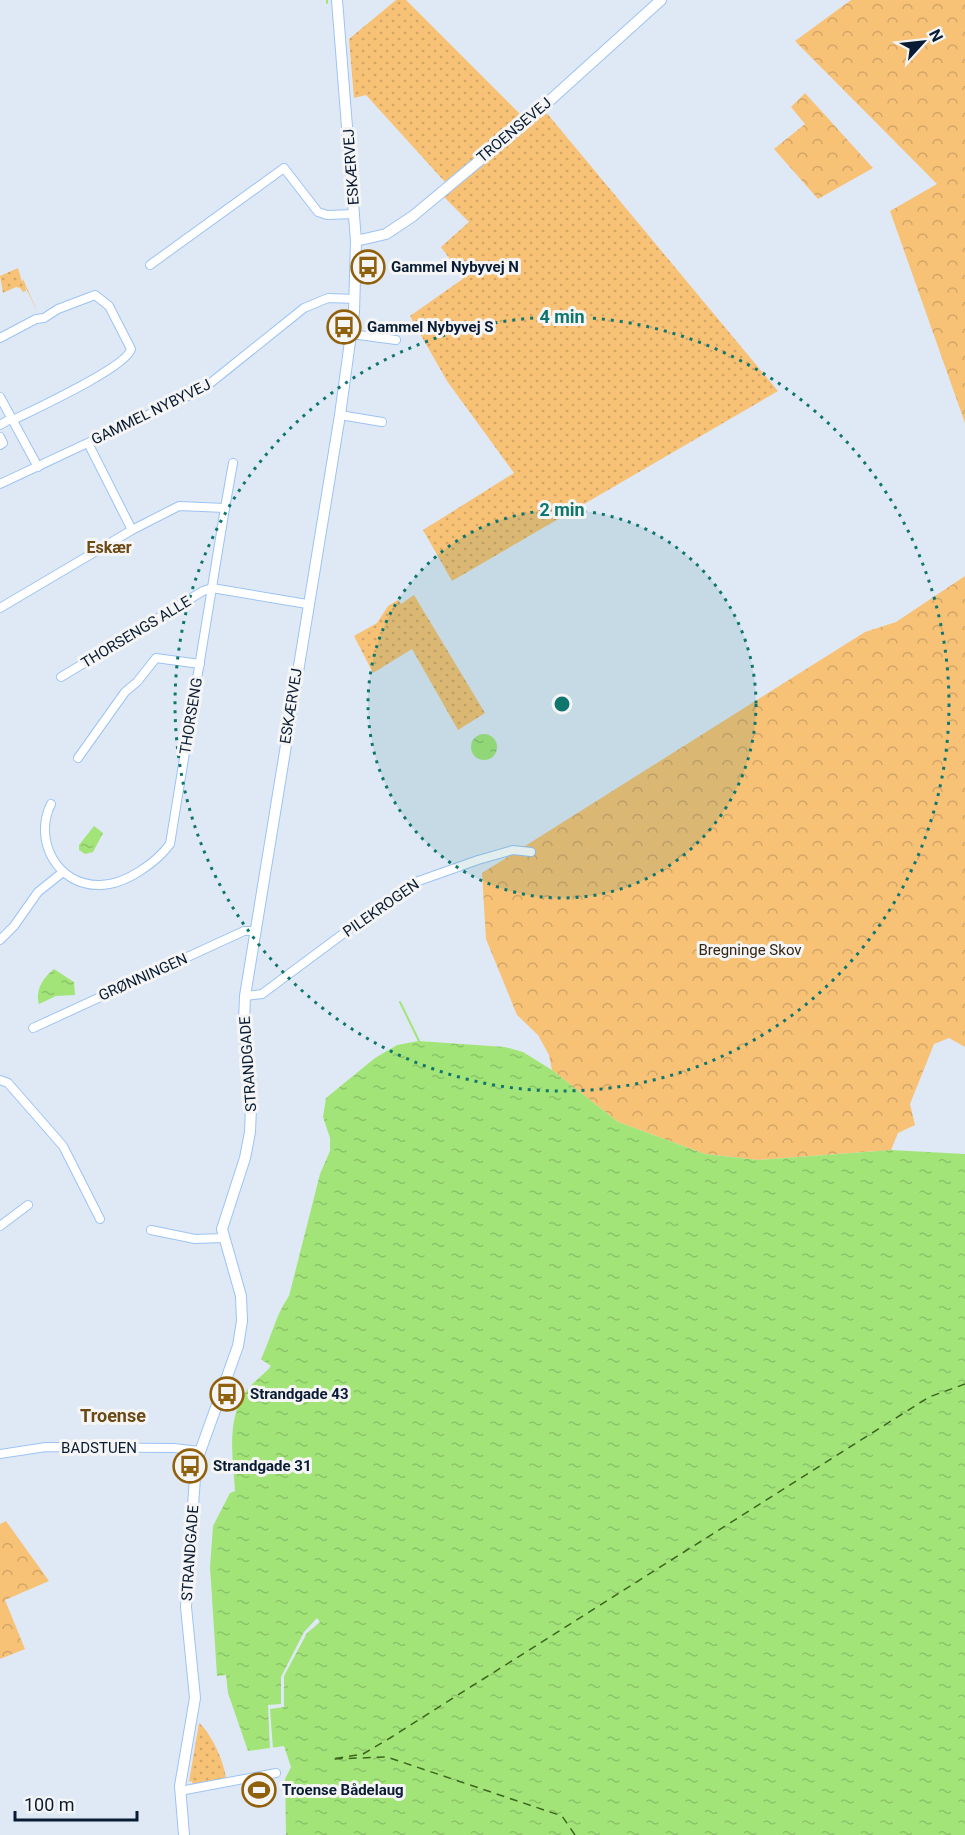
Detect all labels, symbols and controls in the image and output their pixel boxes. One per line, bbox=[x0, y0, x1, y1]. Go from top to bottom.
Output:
north arrow bbox=[893, 12, 953, 72]
text: N bbox=[925, 26, 947, 45]
street label: TROENSEVEJ bbox=[473, 94, 555, 166]
street label: ESKÆRVEJ bbox=[339, 128, 363, 206]
bus stop icon: Gammel Nybyvej N bbox=[350, 249, 386, 285]
place label: Gammel Nybyvej N bbox=[391, 258, 519, 276]
text: 4 min bbox=[539, 306, 585, 327]
bus stop icon: Gammel Nybyvej S bbox=[326, 309, 362, 345]
place label: Gammel Nybyvej S bbox=[367, 318, 494, 336]
street label: GAMMEL NYBYVEJ bbox=[88, 375, 214, 449]
text: 2 min bbox=[539, 499, 585, 520]
district label: Eskær bbox=[86, 538, 132, 557]
street label: THORSENGS ALLE bbox=[78, 592, 194, 672]
street label: ESKÆRVEJ bbox=[276, 667, 306, 745]
street label: THORSENG bbox=[176, 676, 206, 756]
centre of rings bbox=[552, 694, 572, 714]
street label: PILEKROGEN bbox=[340, 875, 422, 941]
park label: Bregninge Skov bbox=[698, 941, 802, 959]
street label: GRØNNINGEN bbox=[96, 949, 190, 1005]
street label: STRANDGADE bbox=[236, 1015, 260, 1112]
bus stop icon: Strandgade 43 bbox=[209, 1376, 245, 1412]
place label: Strandgade 43 bbox=[250, 1385, 349, 1403]
district label: Troense bbox=[80, 1405, 146, 1426]
street label: BADSTUEN bbox=[61, 1439, 137, 1457]
bus stop icon: Strandgade 31 bbox=[172, 1448, 208, 1484]
place label: Strandgade 31 bbox=[213, 1457, 312, 1475]
street label: STRANDGADE bbox=[178, 1504, 202, 1601]
sports icon: Troense Bådelaug bbox=[241, 1772, 277, 1808]
place label: Troense Bådelaug bbox=[282, 1781, 404, 1799]
scale bar bbox=[15, 1784, 136, 1822]
text: 100 m bbox=[24, 1794, 75, 1815]

